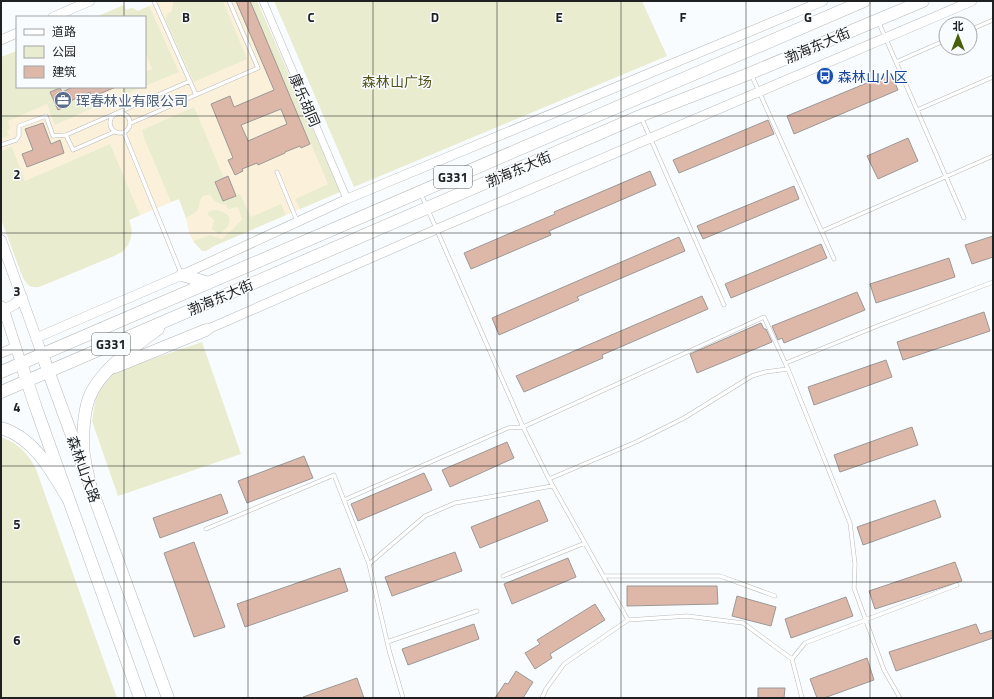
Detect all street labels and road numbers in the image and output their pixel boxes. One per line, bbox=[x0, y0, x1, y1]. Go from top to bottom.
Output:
street label: 渤海东大街 bbox=[781, 22, 853, 68]
street label: 康乐胡同 bbox=[284, 70, 326, 130]
street label: 渤海东大街 bbox=[482, 146, 554, 192]
road number: G331 bbox=[434, 166, 472, 188]
street label: 渤海东大街 bbox=[184, 274, 256, 320]
road number: G331 bbox=[92, 333, 130, 355]
street label: 森林山大路 bbox=[62, 433, 106, 505]

